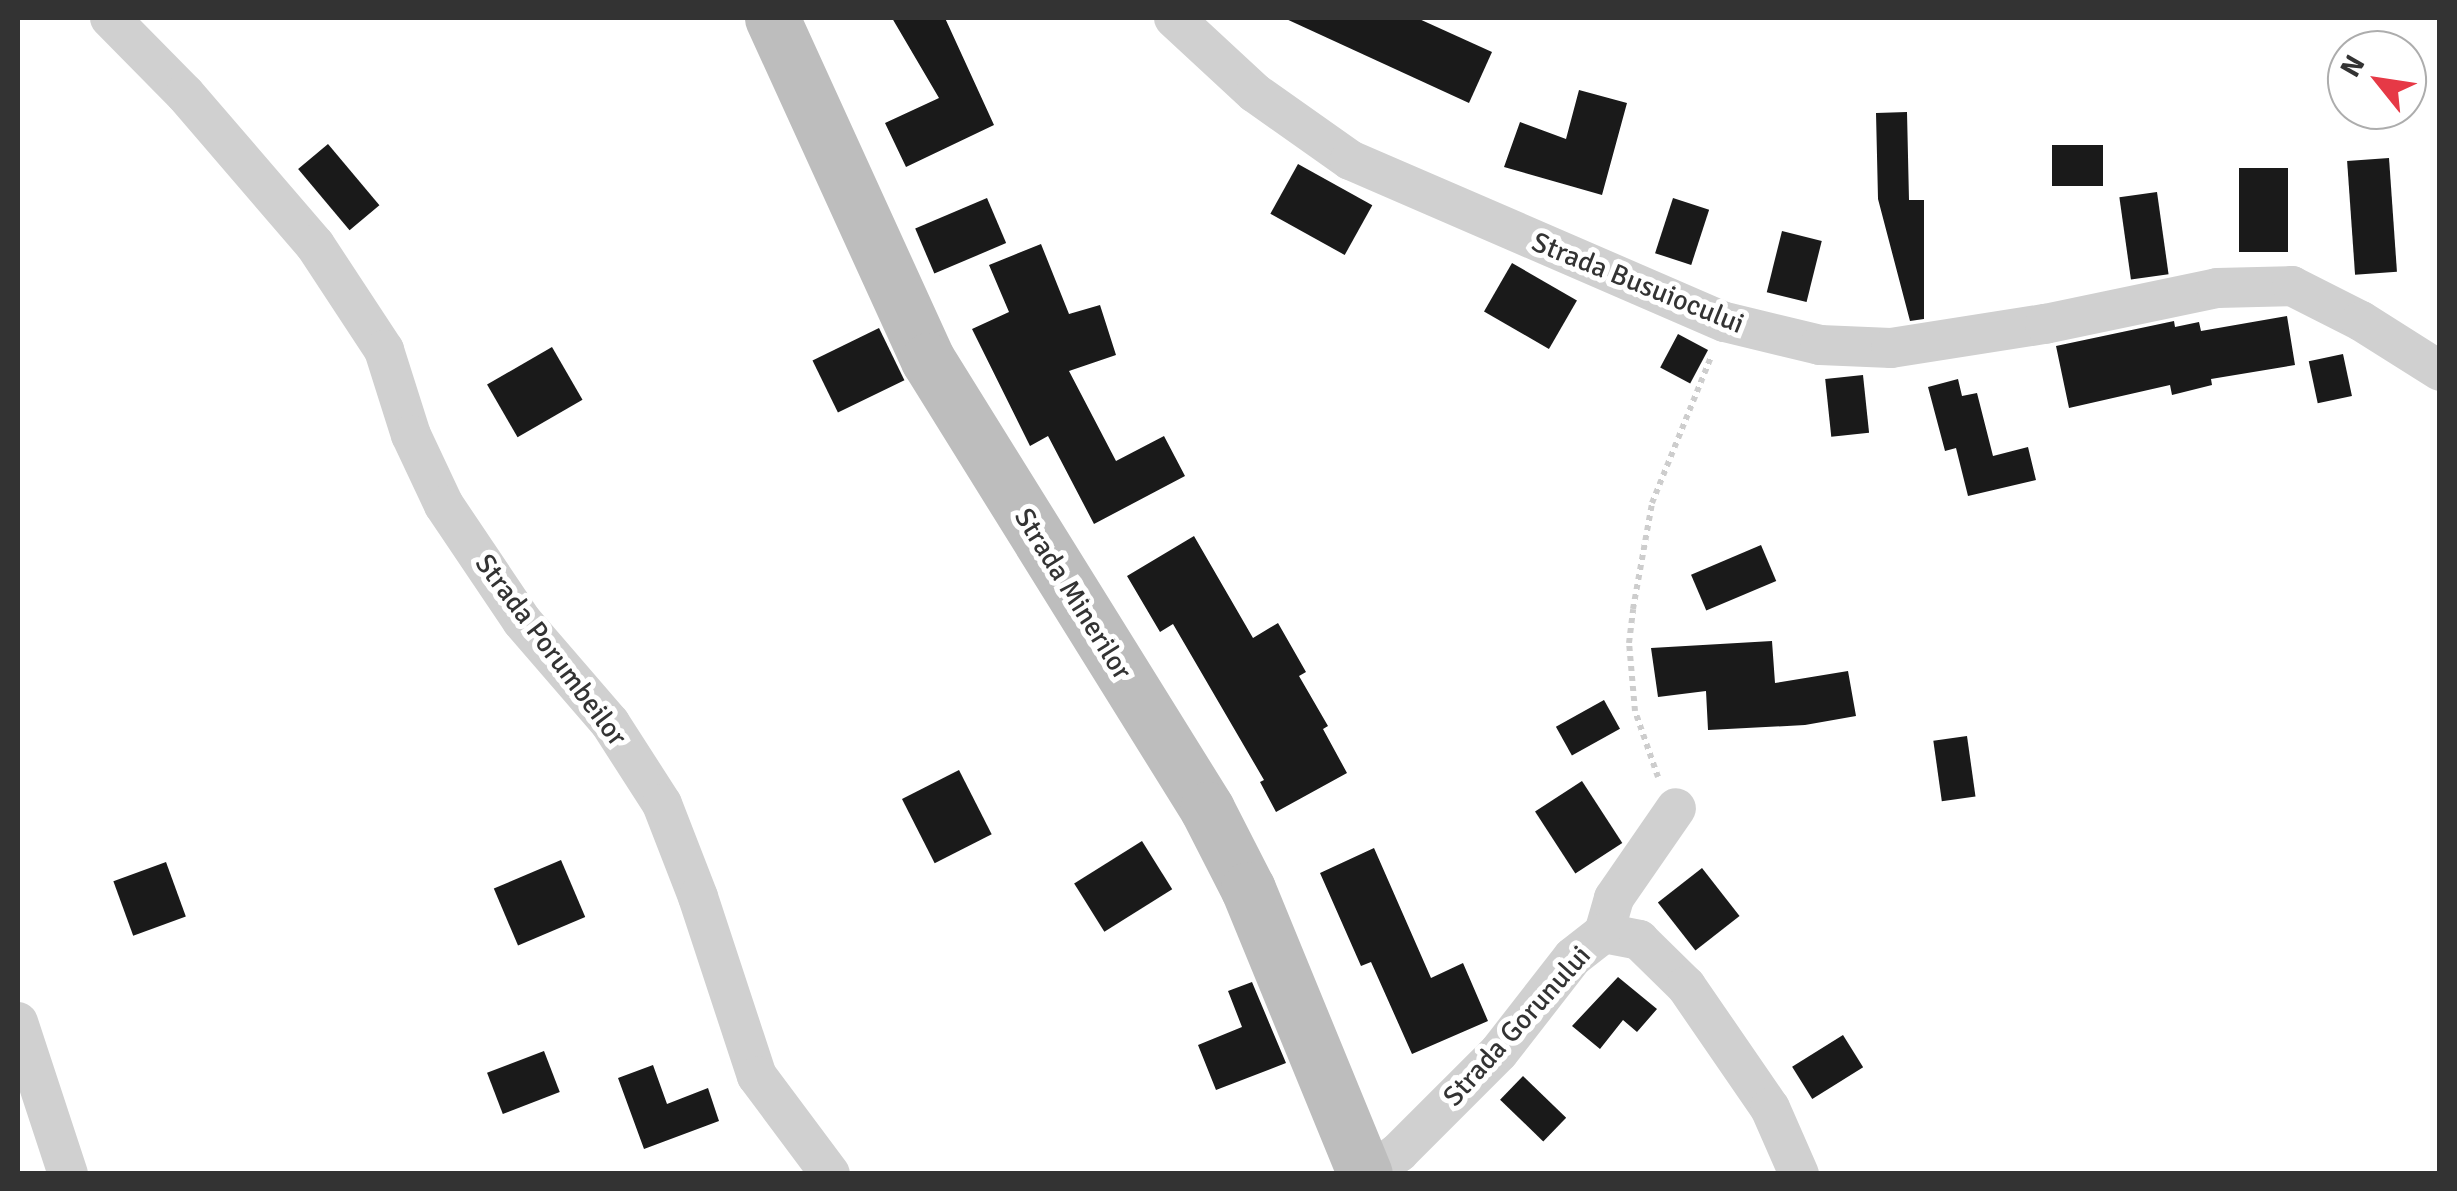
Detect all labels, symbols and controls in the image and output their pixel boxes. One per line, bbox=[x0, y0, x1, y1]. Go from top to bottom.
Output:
north arrow bbox=[2327, 30, 2427, 130]
text: N bbox=[2333, 49, 2372, 83]
street label: Strada Busuiocului bbox=[1527, 225, 1749, 341]
street label: Strada Minerilor bbox=[1007, 502, 1139, 686]
street label: Strada Porumbeilor bbox=[468, 547, 634, 753]
street label: Strada Gorunului bbox=[1436, 939, 1598, 1113]

